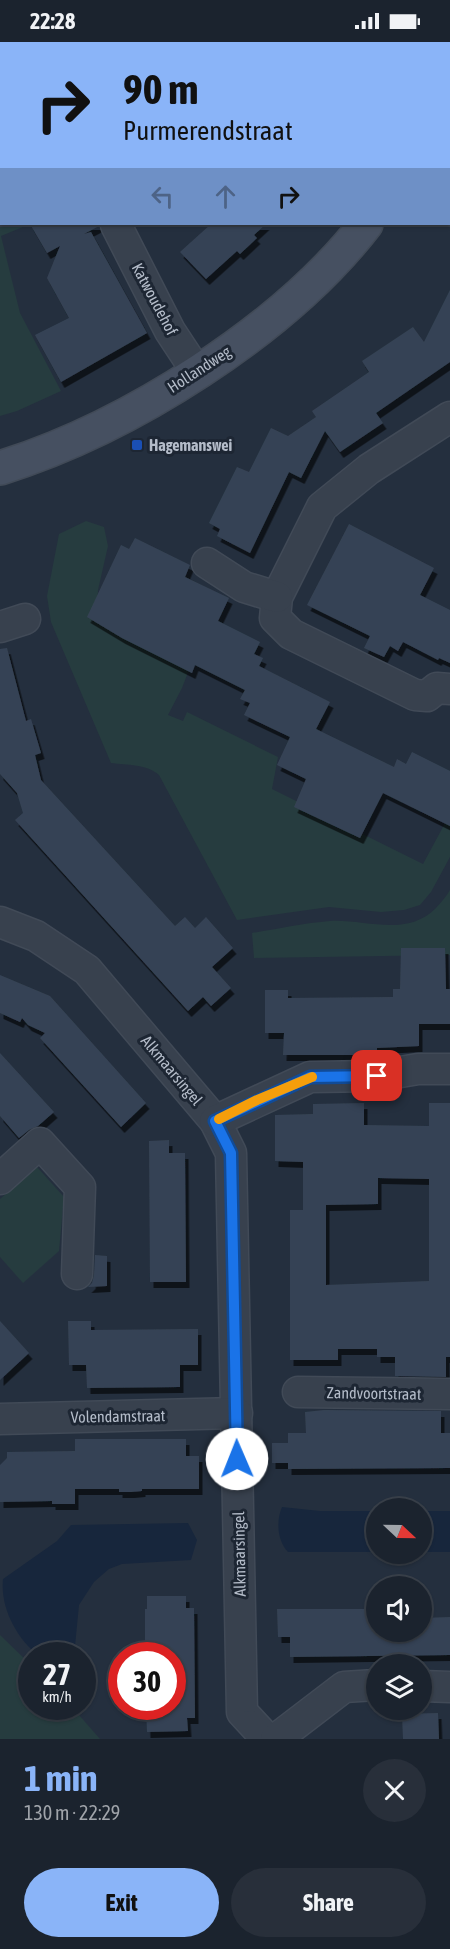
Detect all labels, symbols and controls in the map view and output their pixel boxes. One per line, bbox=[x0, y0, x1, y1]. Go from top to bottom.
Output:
text: 22:28 bbox=[30, 8, 75, 34]
text: 90 m bbox=[123, 65, 198, 113]
icon: right bbox=[24, 66, 102, 144]
text: Purmerendstraat bbox=[123, 115, 293, 146]
icon: left bbox=[146, 180, 179, 213]
icon: ahead bbox=[209, 180, 242, 213]
icon: right bbox=[272, 180, 305, 213]
street label: Katwoudehof bbox=[129, 260, 182, 339]
street label: Hollandweg bbox=[164, 342, 235, 397]
place label: Hagemanswei bbox=[149, 436, 233, 454]
marker: Hagemanswei bbox=[130, 438, 144, 452]
street label: Alkmaarsingel bbox=[137, 1032, 207, 1110]
pin bbox=[351, 1050, 402, 1101]
icon: arrive bbox=[360, 1059, 393, 1092]
street label: Zandvoortstraat bbox=[326, 1383, 422, 1403]
street label: Volendamstraat bbox=[71, 1406, 166, 1426]
position arrow bbox=[205, 1427, 269, 1491]
north arrow bbox=[366, 1498, 432, 1564]
map controls bbox=[366, 1498, 432, 1720]
street label: Alkmaarsingel bbox=[229, 1510, 250, 1597]
button: sound bbox=[366, 1576, 432, 1642]
speed limit sign: 30 bbox=[108, 1642, 186, 1720]
button: layers bbox=[366, 1654, 432, 1720]
text: 27 bbox=[43, 1657, 71, 1691]
text: km/h bbox=[42, 1688, 72, 1705]
text: 1 min bbox=[24, 1757, 98, 1799]
button: close bbox=[363, 1759, 426, 1822]
text: 130 m · 22:29 bbox=[24, 1801, 120, 1824]
button: Exit bbox=[24, 1868, 219, 1937]
button: Share bbox=[231, 1868, 426, 1937]

